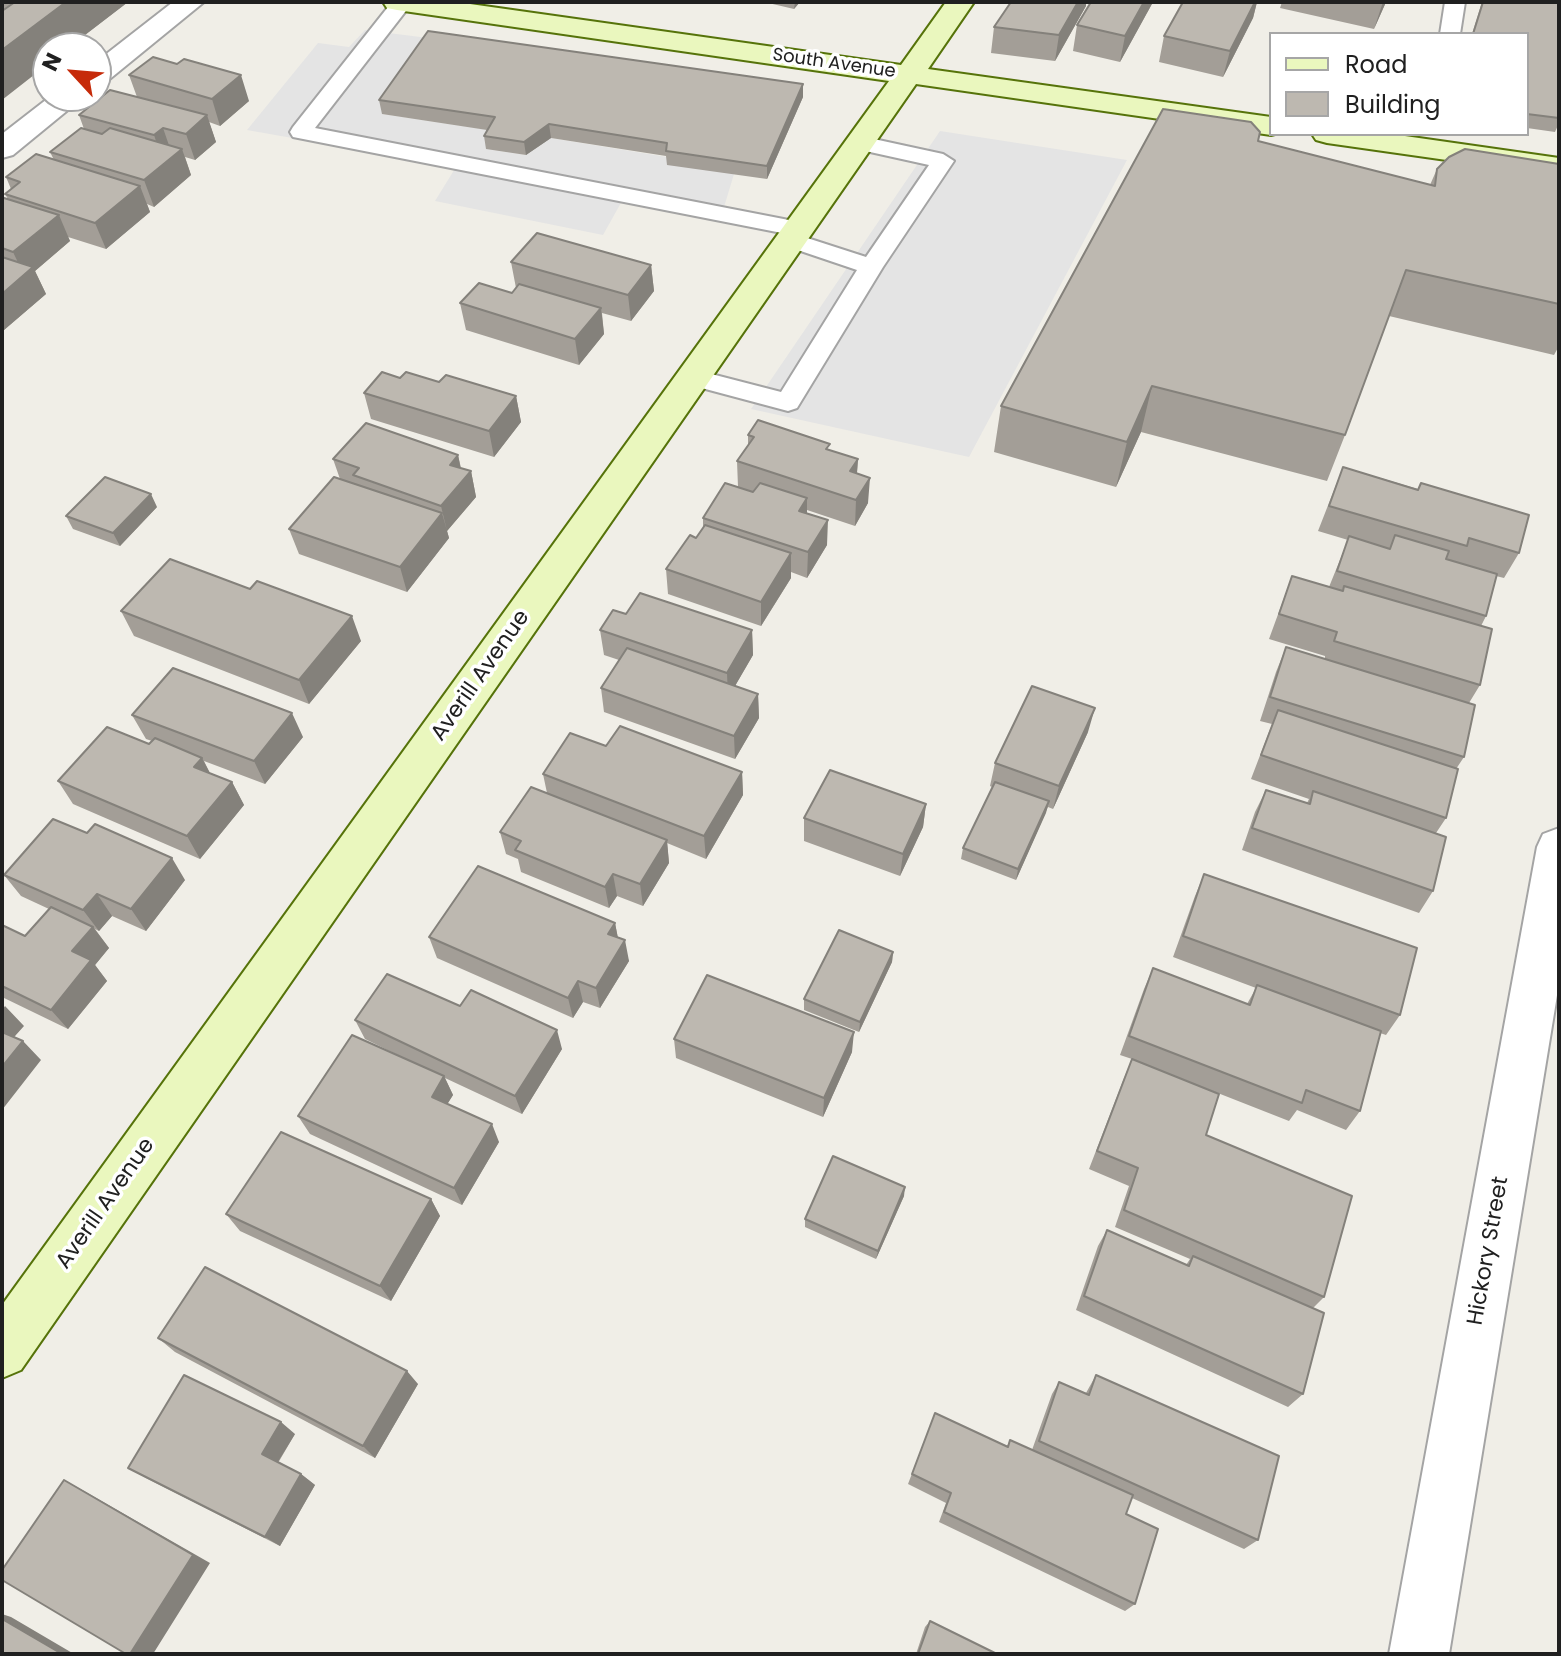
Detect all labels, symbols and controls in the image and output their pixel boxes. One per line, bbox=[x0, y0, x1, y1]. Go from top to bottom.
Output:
north arrow bbox=[32, 32, 112, 112]
legend bbox=[1269, 32, 1529, 136]
street label: South Avenue bbox=[771, 45, 897, 83]
text: N bbox=[34, 48, 69, 76]
text: Road bbox=[1345, 48, 1407, 81]
text: Building bbox=[1345, 88, 1441, 121]
street label: Averill Avenue bbox=[426, 605, 536, 747]
street label: Averill Avenue bbox=[51, 1133, 161, 1275]
street label: Hickory Street bbox=[1463, 1175, 1515, 1327]

